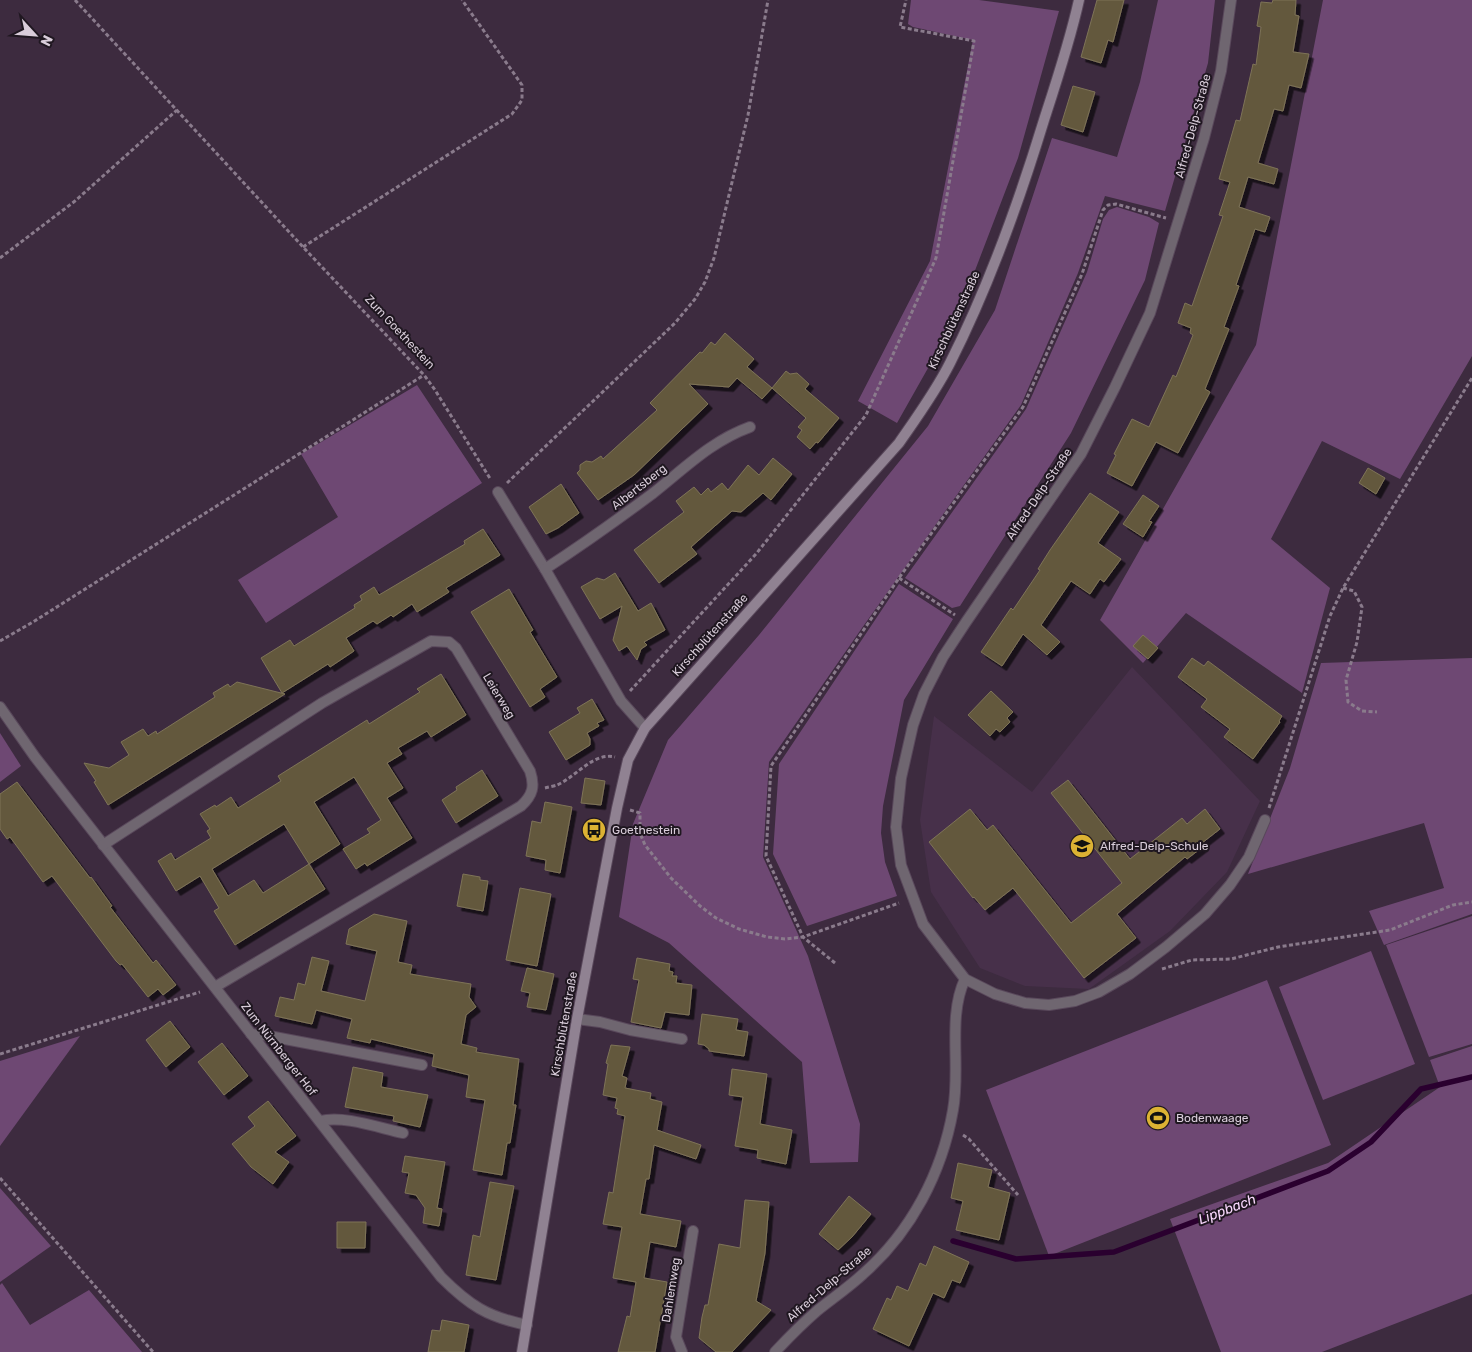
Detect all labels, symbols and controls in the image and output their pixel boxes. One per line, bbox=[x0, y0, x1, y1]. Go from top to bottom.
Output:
north arrow bbox=[10, 10, 60, 60]
text: N bbox=[36, 32, 56, 49]
street label: Alfred-Delp-Straße bbox=[1172, 72, 1214, 180]
street label: Kirschblütenstraße bbox=[925, 269, 983, 371]
street label: Zum Goethestein bbox=[362, 292, 438, 372]
street label: Alfred-Delp-Straße bbox=[1003, 445, 1075, 542]
street label: Albertsberg bbox=[609, 461, 669, 513]
street label: Kirschblütenstraße bbox=[669, 591, 751, 679]
street label: Leierweg bbox=[480, 671, 518, 721]
bus stop icon: Goethestein bbox=[581, 817, 607, 843]
place label: Goethestein bbox=[612, 823, 680, 837]
school or university icon: Alfred-Delp-Schule bbox=[1069, 833, 1095, 859]
place label: Alfred-Delp-Schule bbox=[1100, 839, 1209, 853]
street label: Kirschblütenstraße bbox=[548, 970, 580, 1078]
street label: Zum Nürnberger Hof bbox=[238, 1000, 320, 1099]
sports icon: Bodenwaage bbox=[1145, 1105, 1171, 1131]
place label: Bodenwaage bbox=[1176, 1111, 1249, 1125]
water label: Lippbach bbox=[1196, 1191, 1259, 1228]
street label: Alfred-Delp-Straße bbox=[784, 1243, 874, 1324]
street label: Dahlemweg bbox=[659, 1256, 683, 1324]

